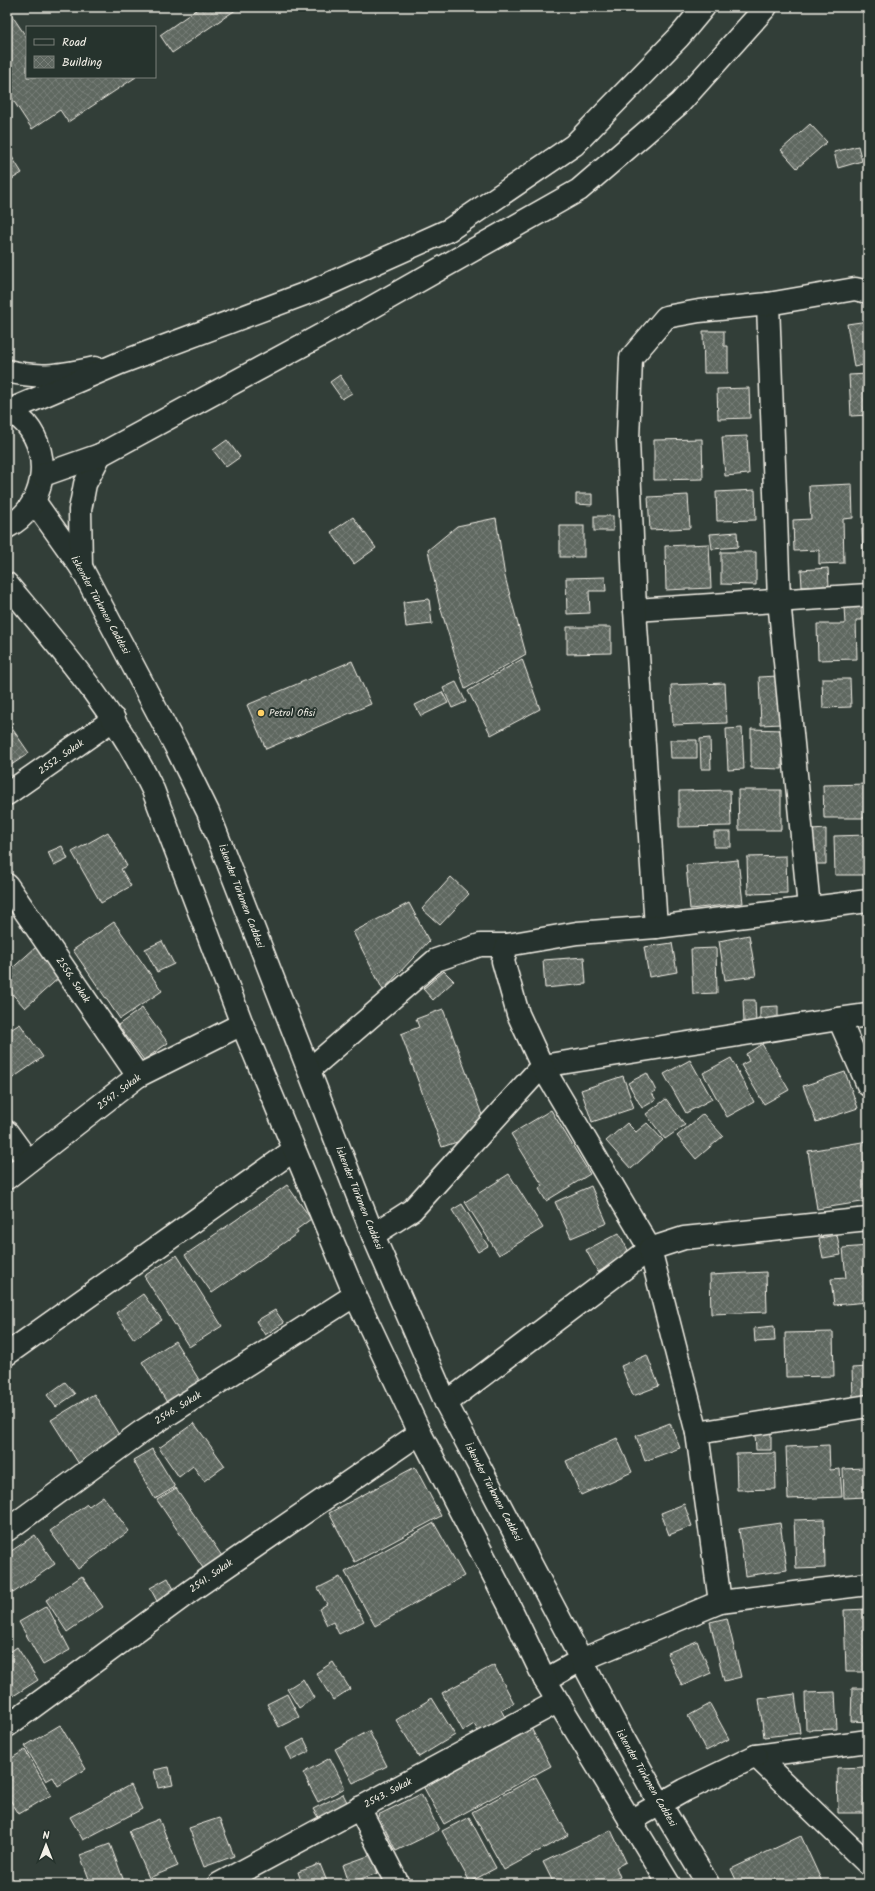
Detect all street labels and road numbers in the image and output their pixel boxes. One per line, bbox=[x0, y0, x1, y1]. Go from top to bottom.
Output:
street label: İskender Türkmen Caddesi bbox=[66, 553, 134, 658]
street label: 2552. Sokak bbox=[35, 735, 87, 779]
street label: İskender Türkmen Caddesi bbox=[214, 842, 268, 951]
street label: 2556. Sokak bbox=[52, 954, 94, 1006]
street label: 2547. Sokak bbox=[94, 1070, 145, 1114]
street label: İskender Türkmen Caddesi bbox=[331, 1144, 387, 1253]
street label: 2546. Sokak bbox=[151, 1387, 205, 1429]
street label: İskender Türkmen Caddesi bbox=[460, 1439, 526, 1545]
street label: 2541. Sokak bbox=[186, 1555, 236, 1597]
street label: İskender Türkmen Caddesi bbox=[611, 1726, 681, 1830]
street label: 2543. Sokak bbox=[361, 1773, 415, 1812]

